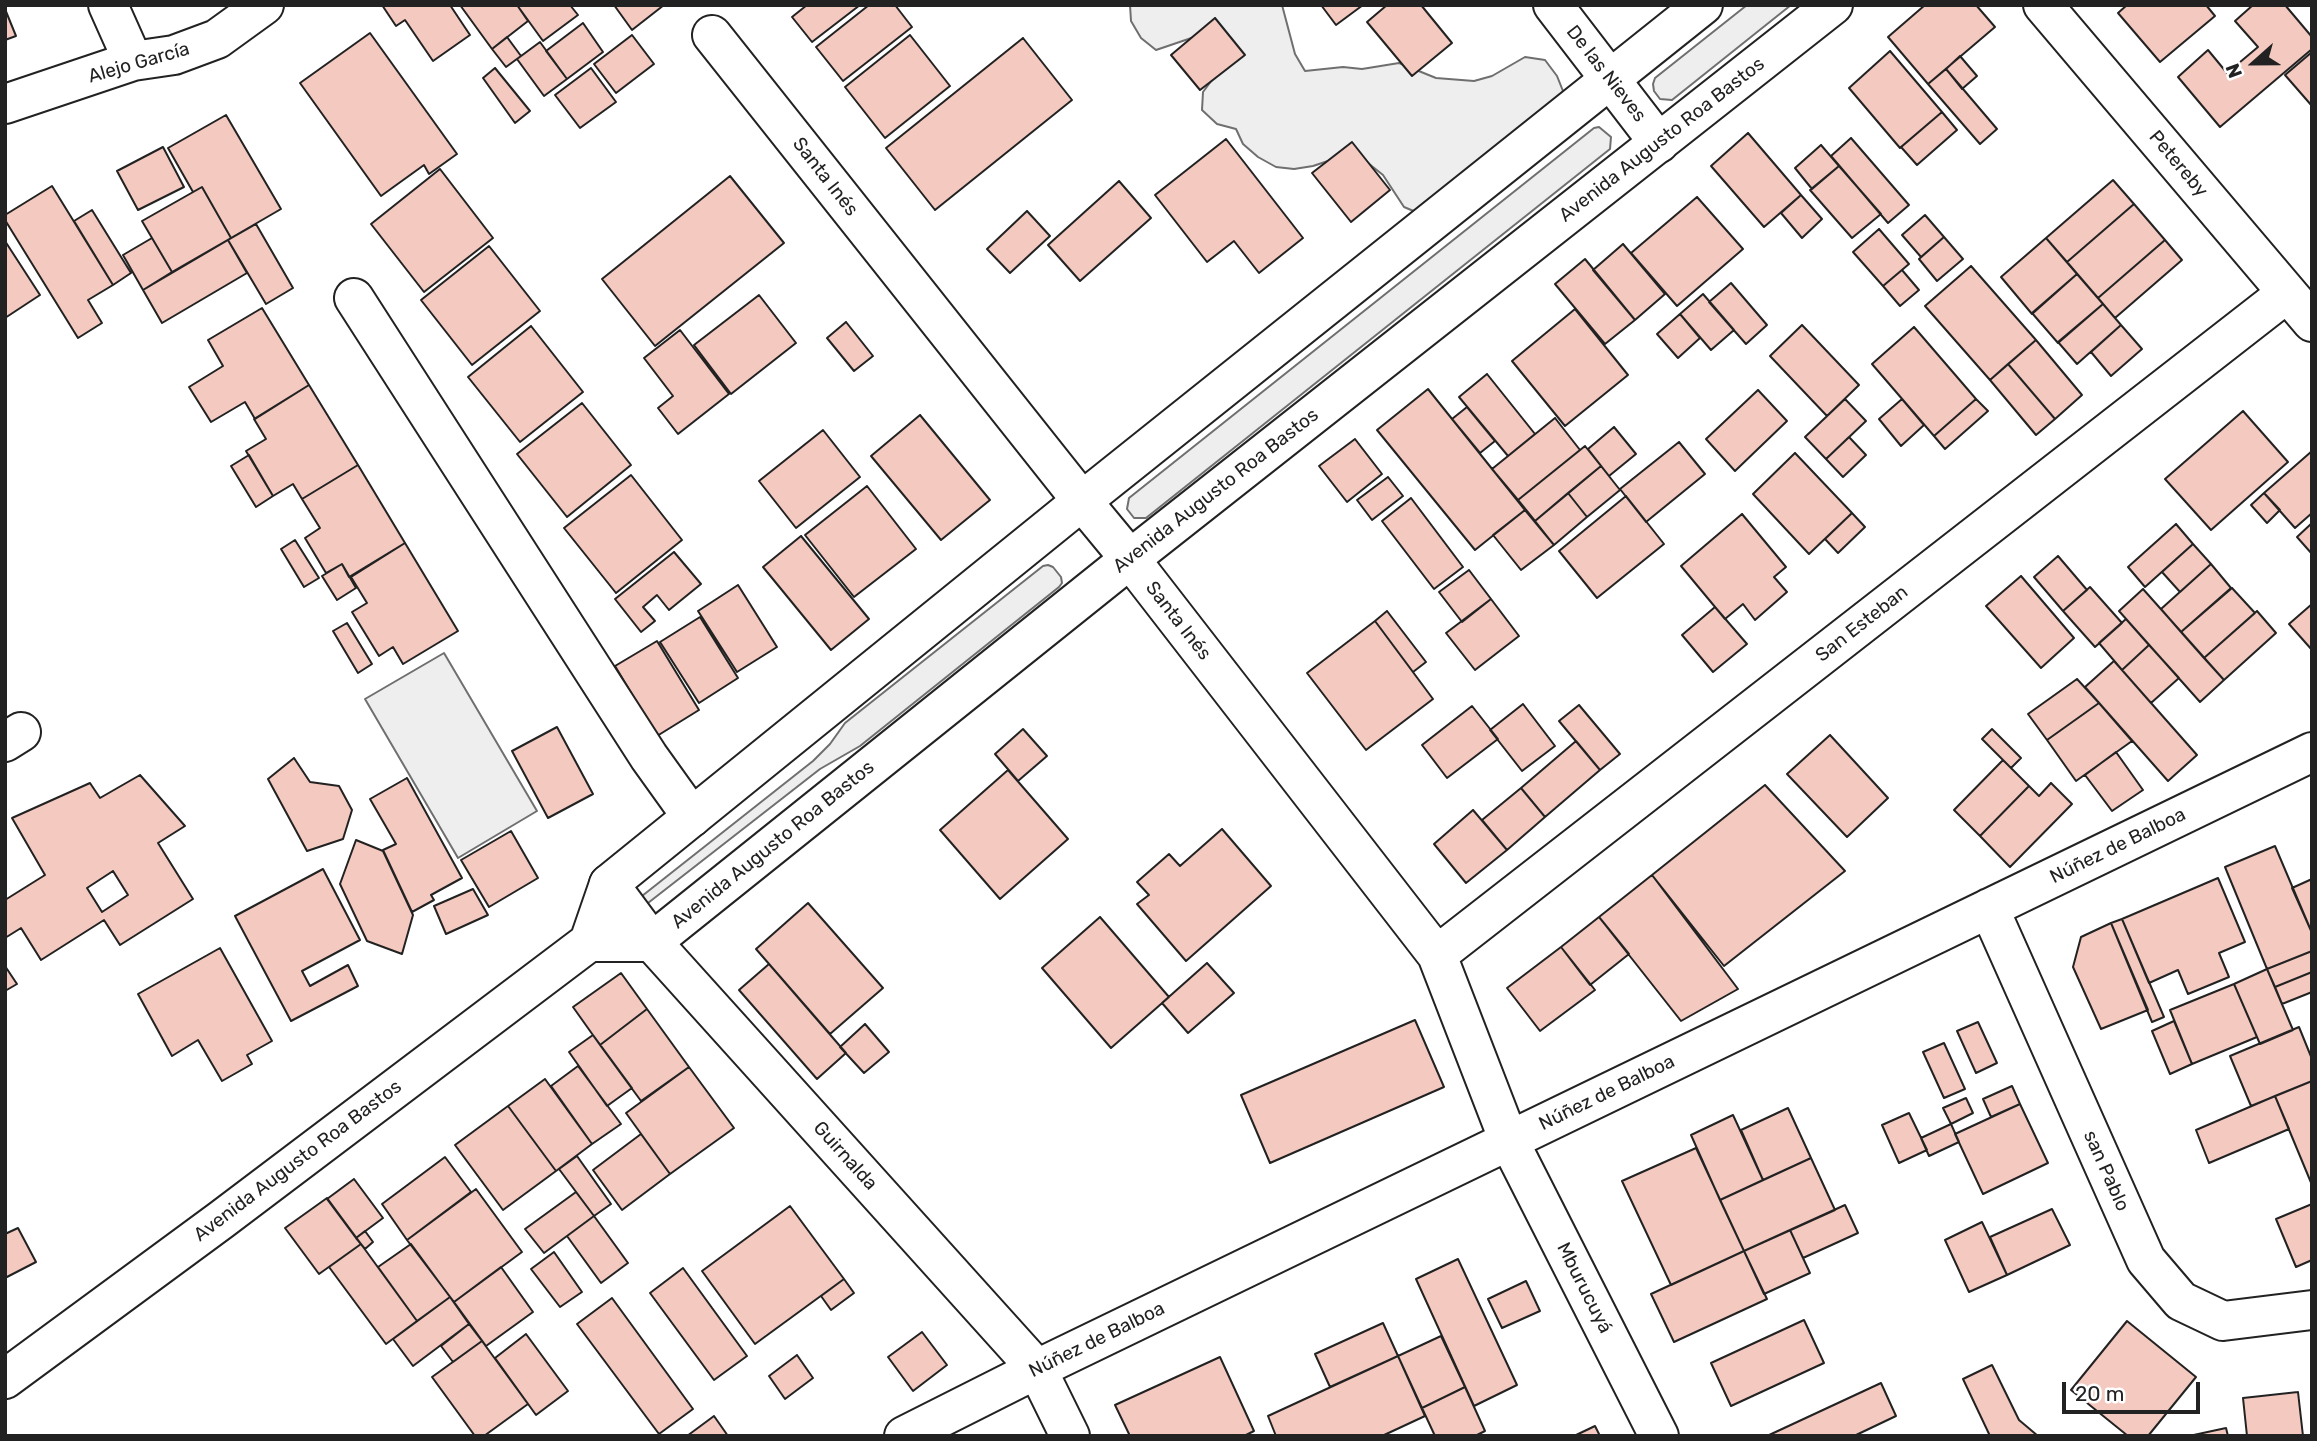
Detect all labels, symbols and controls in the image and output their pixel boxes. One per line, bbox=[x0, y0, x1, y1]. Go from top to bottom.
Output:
street label: De las Nieves bbox=[1561, 21, 1651, 127]
north arrow bbox=[2219, 28, 2289, 98]
street label: Alejo García bbox=[86, 38, 192, 88]
street label: Avenida Augusto Roa Bastos bbox=[1555, 53, 1769, 227]
text: N bbox=[2221, 60, 2247, 81]
street label: Petereby bbox=[2144, 126, 2212, 202]
street label: Santa Inés bbox=[787, 133, 863, 221]
street label: Avenida Augusto Roa Bastos bbox=[1109, 404, 1323, 578]
street label: Santa Inés bbox=[1140, 577, 1216, 665]
street label: San Esteban bbox=[1811, 581, 1913, 667]
street label: Avenida Augusto Roa Bastos bbox=[667, 756, 879, 934]
street label: Núñez de Balboa bbox=[2046, 803, 2190, 889]
street label: Núñez de Balboa bbox=[1535, 1050, 1679, 1136]
street label: Avenida Augusto Roa Bastos bbox=[190, 1075, 406, 1247]
street label: Guirnalda bbox=[808, 1117, 882, 1195]
street label: san Pablo bbox=[2078, 1127, 2134, 1215]
street label: Mburucuyá bbox=[1551, 1239, 1617, 1337]
street label: Núñez de Balboa bbox=[1025, 1297, 1169, 1383]
scale bar bbox=[2065, 1368, 2203, 1412]
text: 20 m bbox=[2075, 1381, 2124, 1406]

